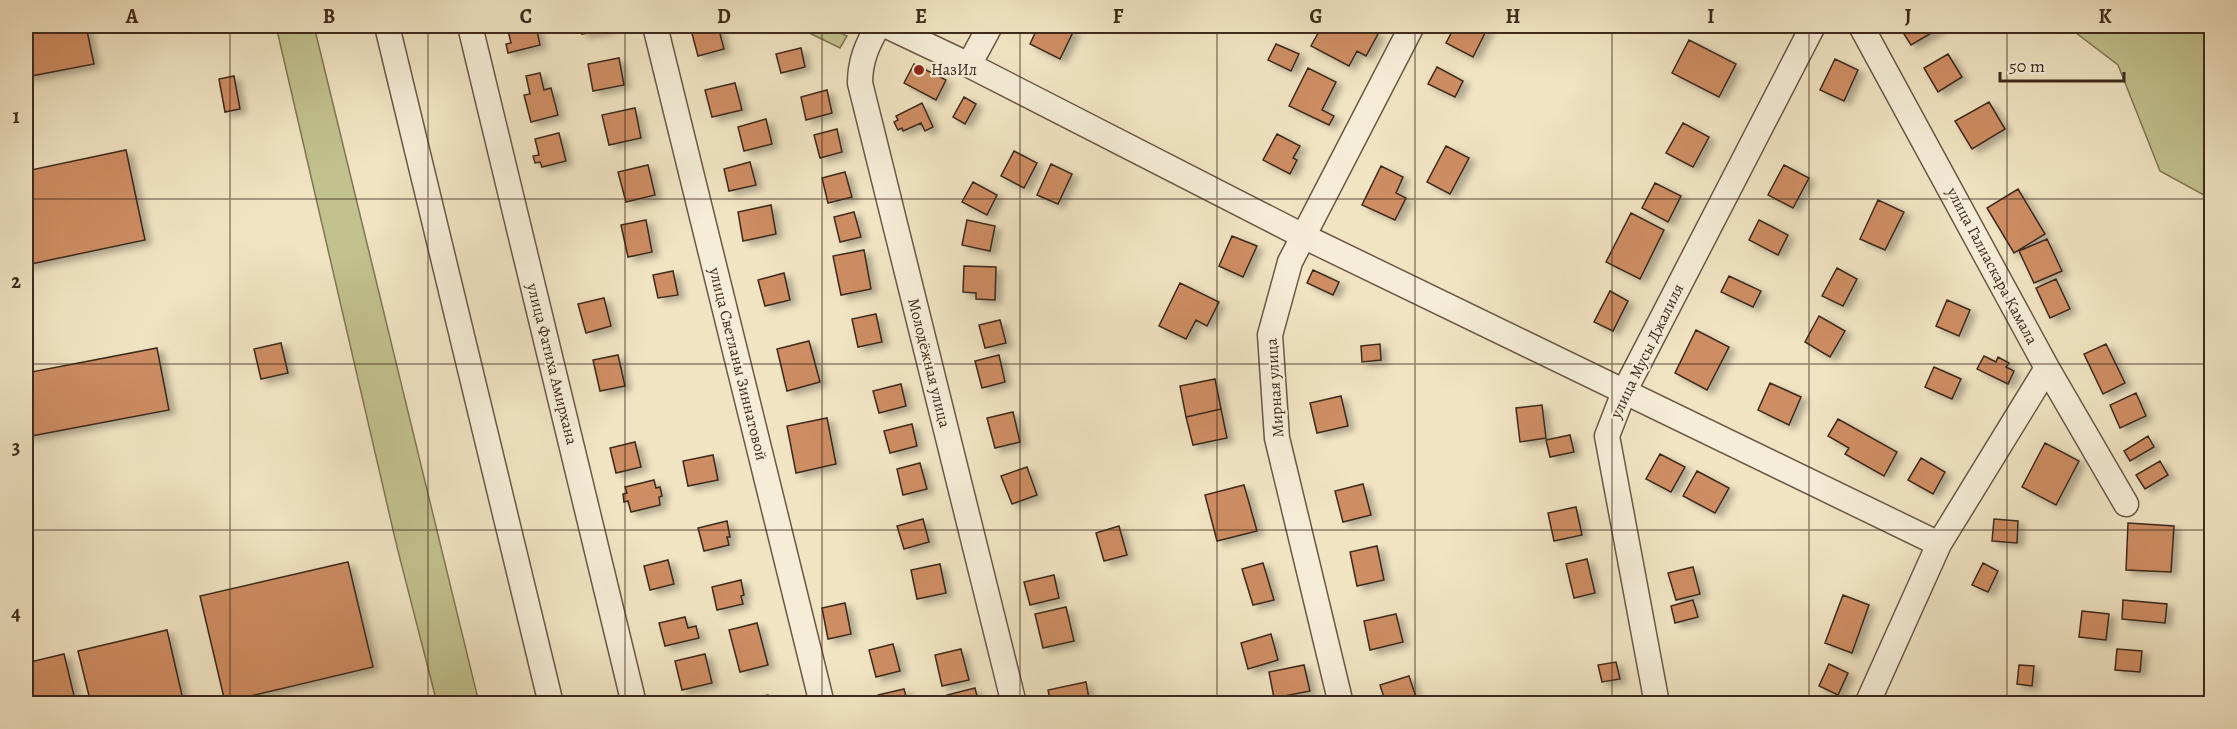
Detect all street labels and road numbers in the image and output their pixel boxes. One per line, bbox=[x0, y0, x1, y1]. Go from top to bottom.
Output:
street label: улица Галиаскара Камала bbox=[1941, 183, 2043, 349]
street label: улица Светланы Зиннатовой bbox=[703, 264, 773, 463]
street label: улица Фатиха Амирхана bbox=[521, 280, 583, 448]
street label: улица Мусы Джалиля bbox=[1604, 280, 1689, 423]
street label: Молодёжная улица bbox=[902, 296, 956, 431]
street label: Мирная улица bbox=[1261, 337, 1289, 438]

